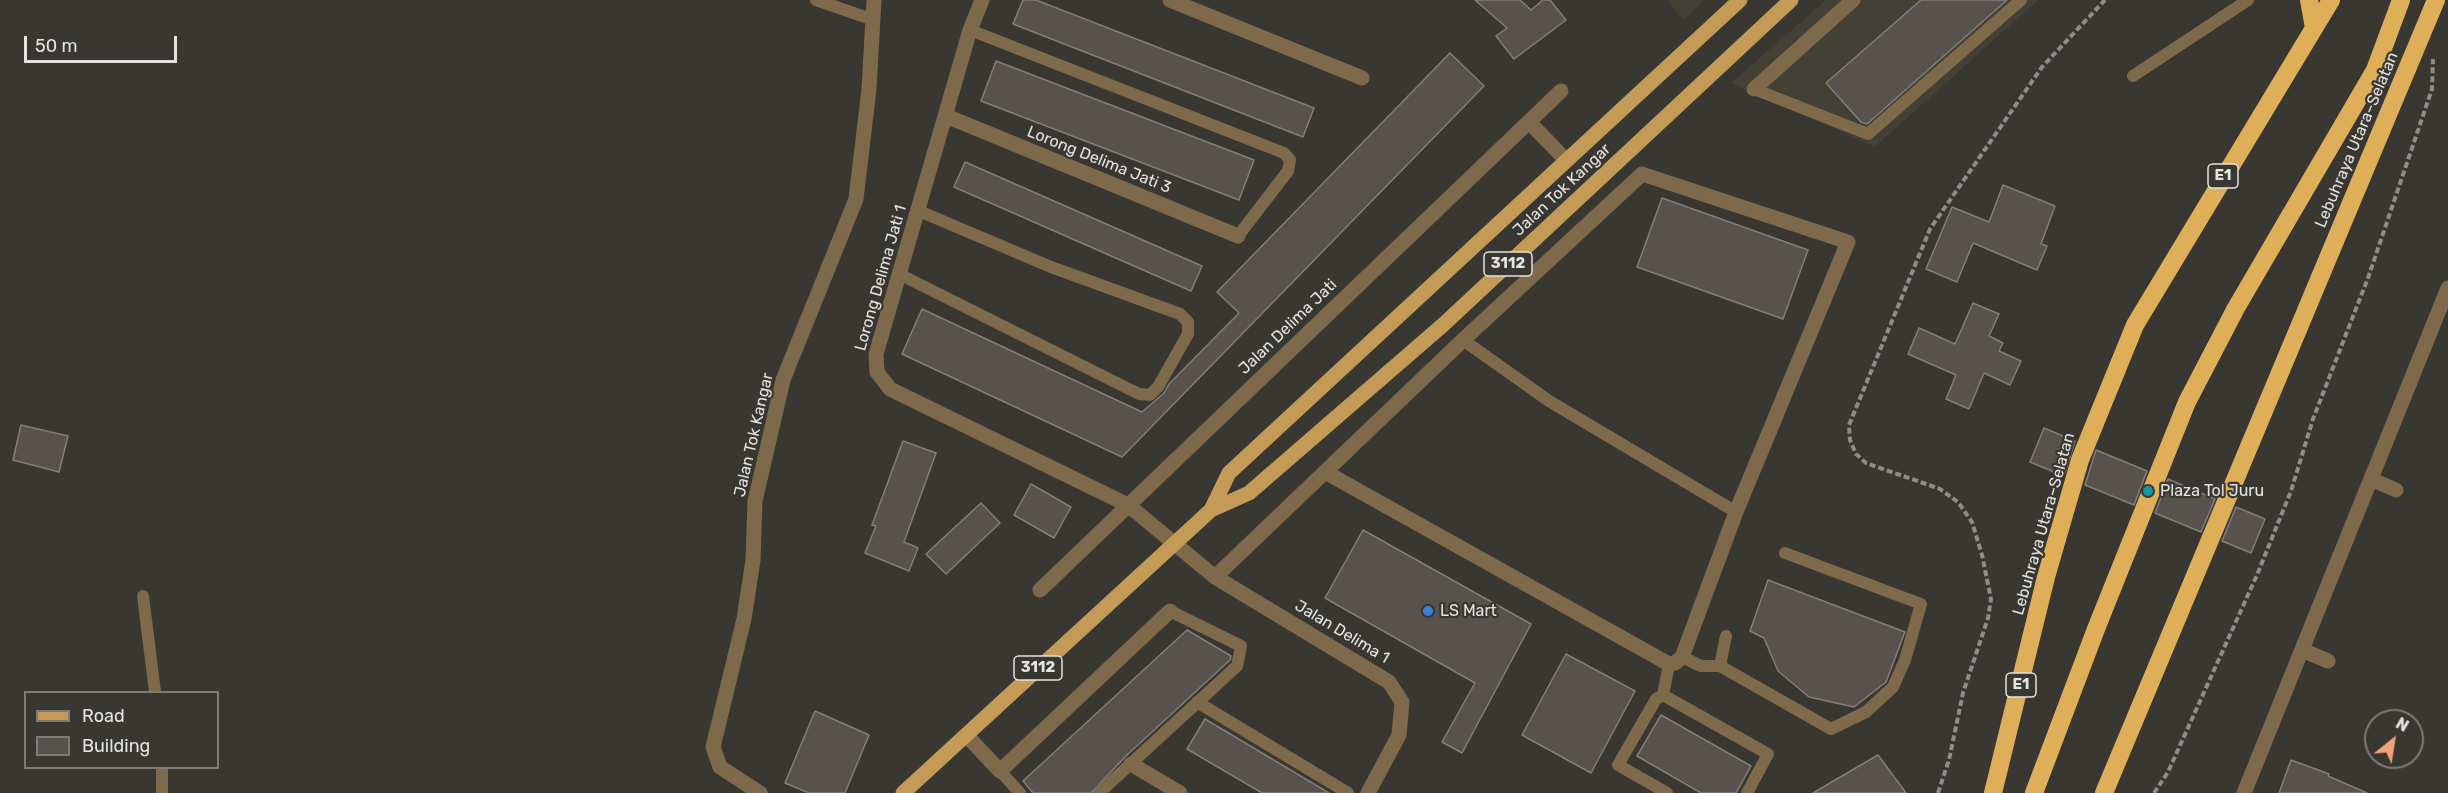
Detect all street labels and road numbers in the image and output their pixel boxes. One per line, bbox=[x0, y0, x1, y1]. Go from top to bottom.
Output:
street label: Lebuhraya Utara–Selatan bbox=[2311, 49, 2403, 231]
street label: Lorong Delima Jati 3 bbox=[1024, 122, 1174, 198]
street label: Jalan Tok Kangar bbox=[1509, 140, 1615, 240]
road number: E1 bbox=[2208, 164, 2238, 188]
street label: Lorong Delima Jati 1 bbox=[851, 203, 911, 353]
road number: 3112 bbox=[1484, 252, 1532, 276]
street label: Jalan Delima Jati bbox=[1235, 275, 1341, 379]
street label: Jalan Tok Kangar bbox=[730, 371, 778, 499]
street label: Lebuhraya Utara–Selatan bbox=[2009, 431, 2079, 617]
street label: Jalan Delima 1 bbox=[1291, 596, 1393, 668]
road number: 3112 bbox=[1014, 656, 1062, 680]
road number: E1 bbox=[2006, 673, 2036, 697]

